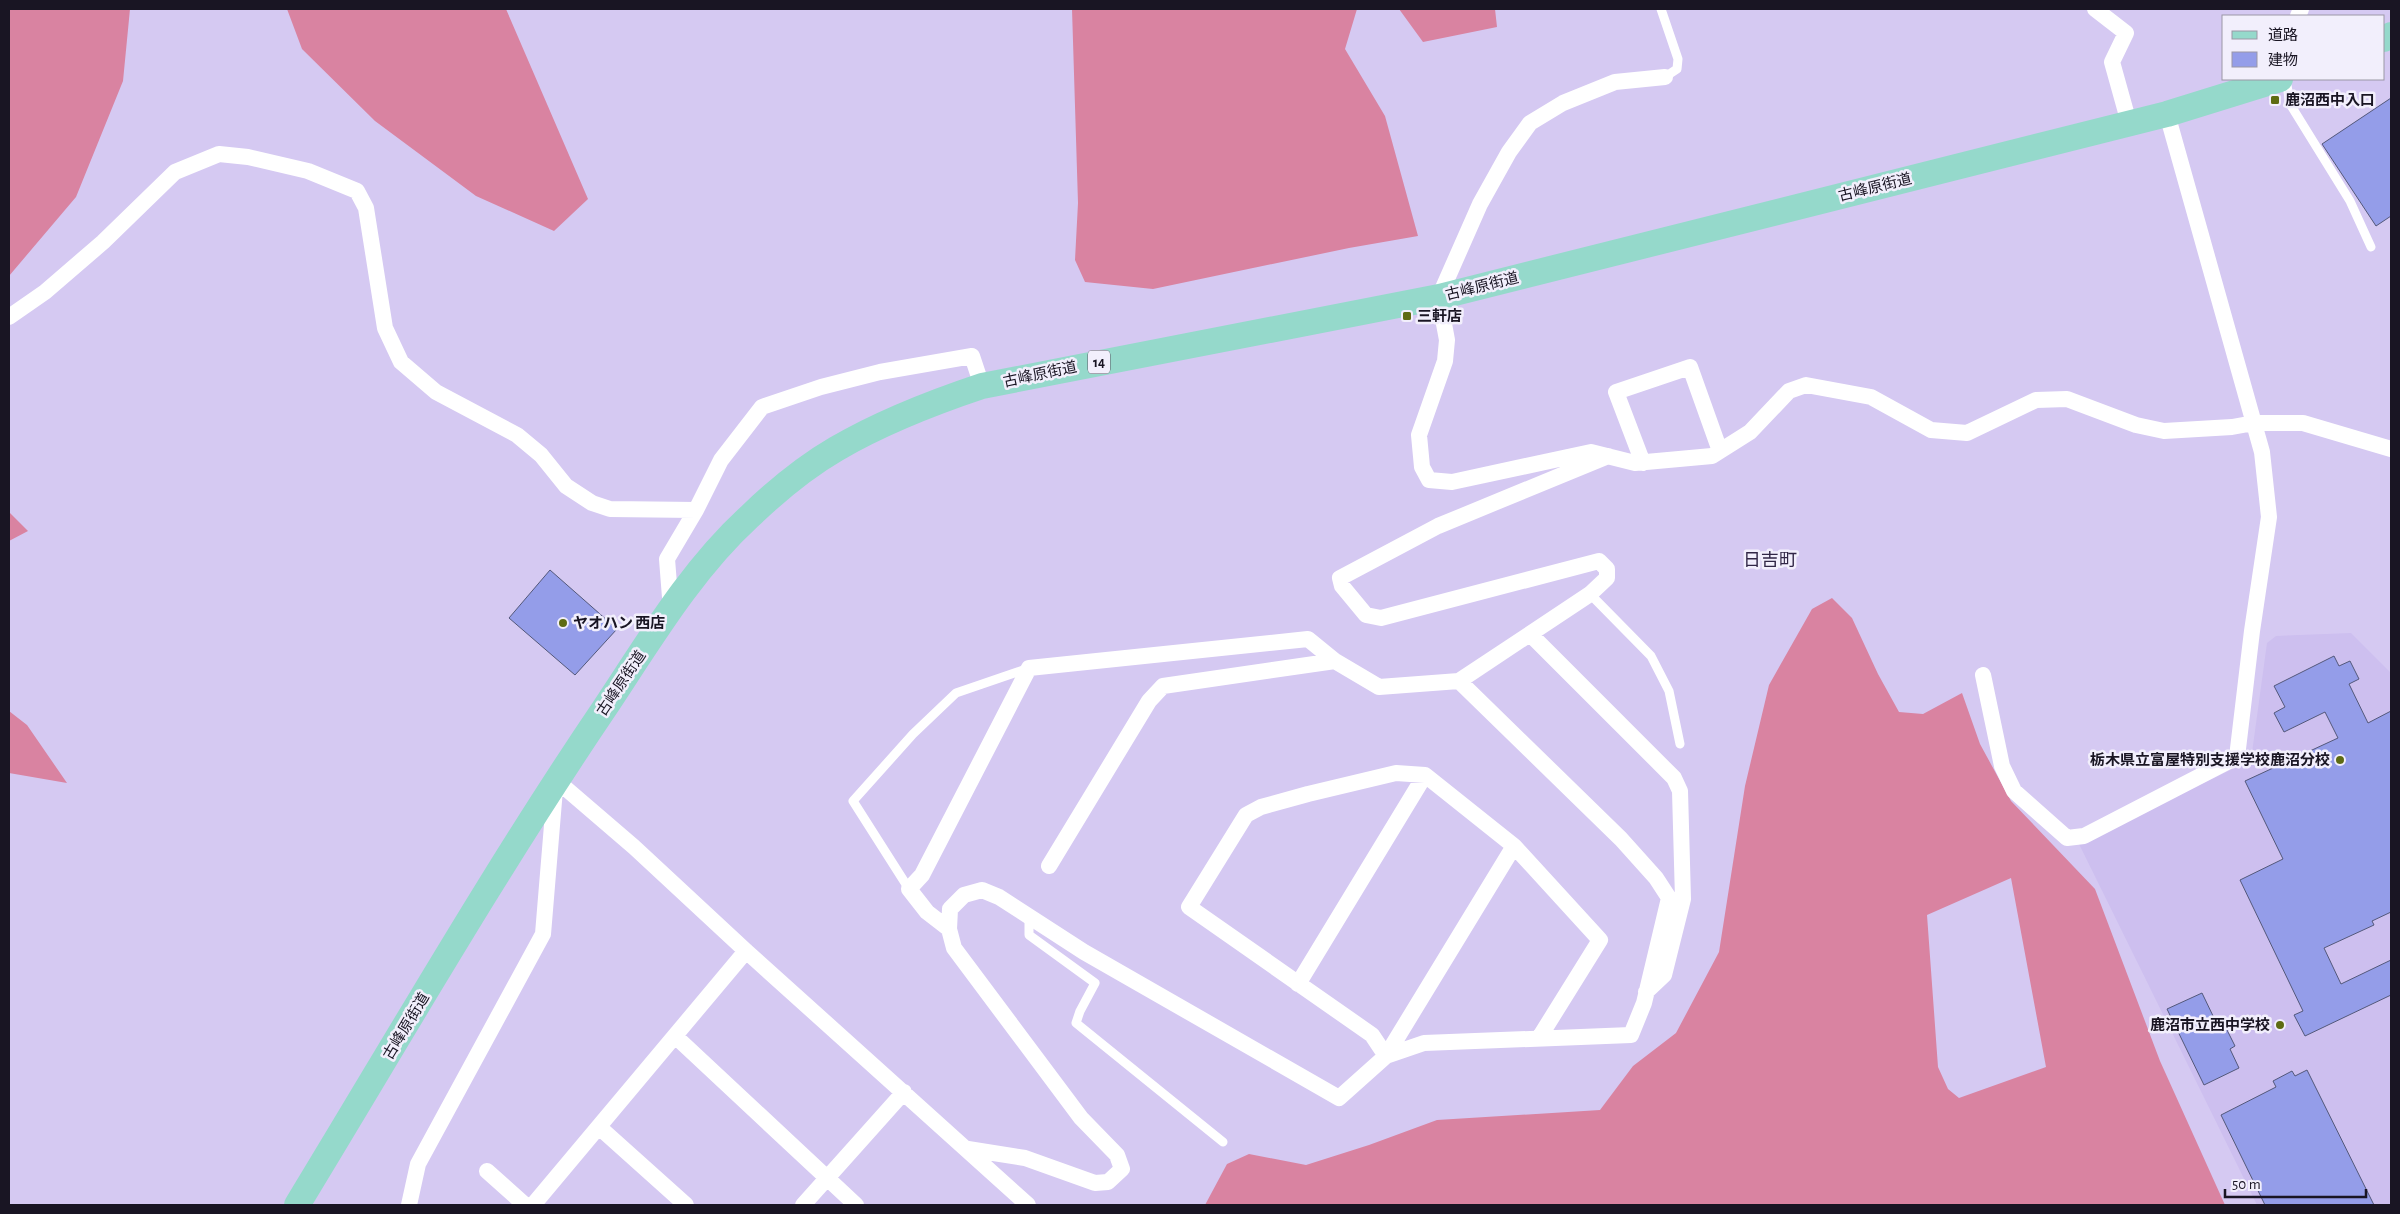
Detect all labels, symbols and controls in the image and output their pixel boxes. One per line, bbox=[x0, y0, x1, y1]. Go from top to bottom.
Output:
legend bbox=[2222, 15, 2385, 80]
text: 道路 bbox=[2268, 27, 2298, 43]
text: 建物 bbox=[2268, 52, 2298, 68]
place label: 鹿沼西中入口 bbox=[2285, 92, 2375, 108]
marker: 鹿沼西中入口 bbox=[2269, 94, 2281, 106]
street label: 古峰原街道 bbox=[1836, 169, 1913, 204]
street label: 古峰原街道 bbox=[1443, 268, 1520, 303]
place label: 三軒店 bbox=[1417, 308, 1462, 324]
marker: 三軒店 bbox=[1401, 310, 1413, 322]
road number: 14 bbox=[1088, 351, 1110, 374]
street label: 古峰原街道 bbox=[1001, 357, 1078, 390]
district label: 日吉町 bbox=[1743, 551, 1797, 570]
place label: ヤオハン 西店 bbox=[573, 615, 665, 631]
marker: ヤオハン 西店 bbox=[557, 617, 569, 629]
street label: 古峰原街道 bbox=[593, 647, 649, 719]
place label: 栃木県立富屋特別支援学校鹿沼分校 bbox=[2090, 752, 2330, 768]
marker: 栃木県立富屋特別支援学校鹿沼分校 bbox=[2334, 754, 2346, 766]
street label: 古峰原街道 bbox=[379, 989, 432, 1062]
place label: 鹿沼市立西中学校 bbox=[2150, 1017, 2270, 1033]
marker: 鹿沼市立西中学校 bbox=[2274, 1019, 2286, 1031]
scale bar bbox=[2225, 1166, 2366, 1198]
text: 50 m bbox=[2232, 1177, 2261, 1192]

